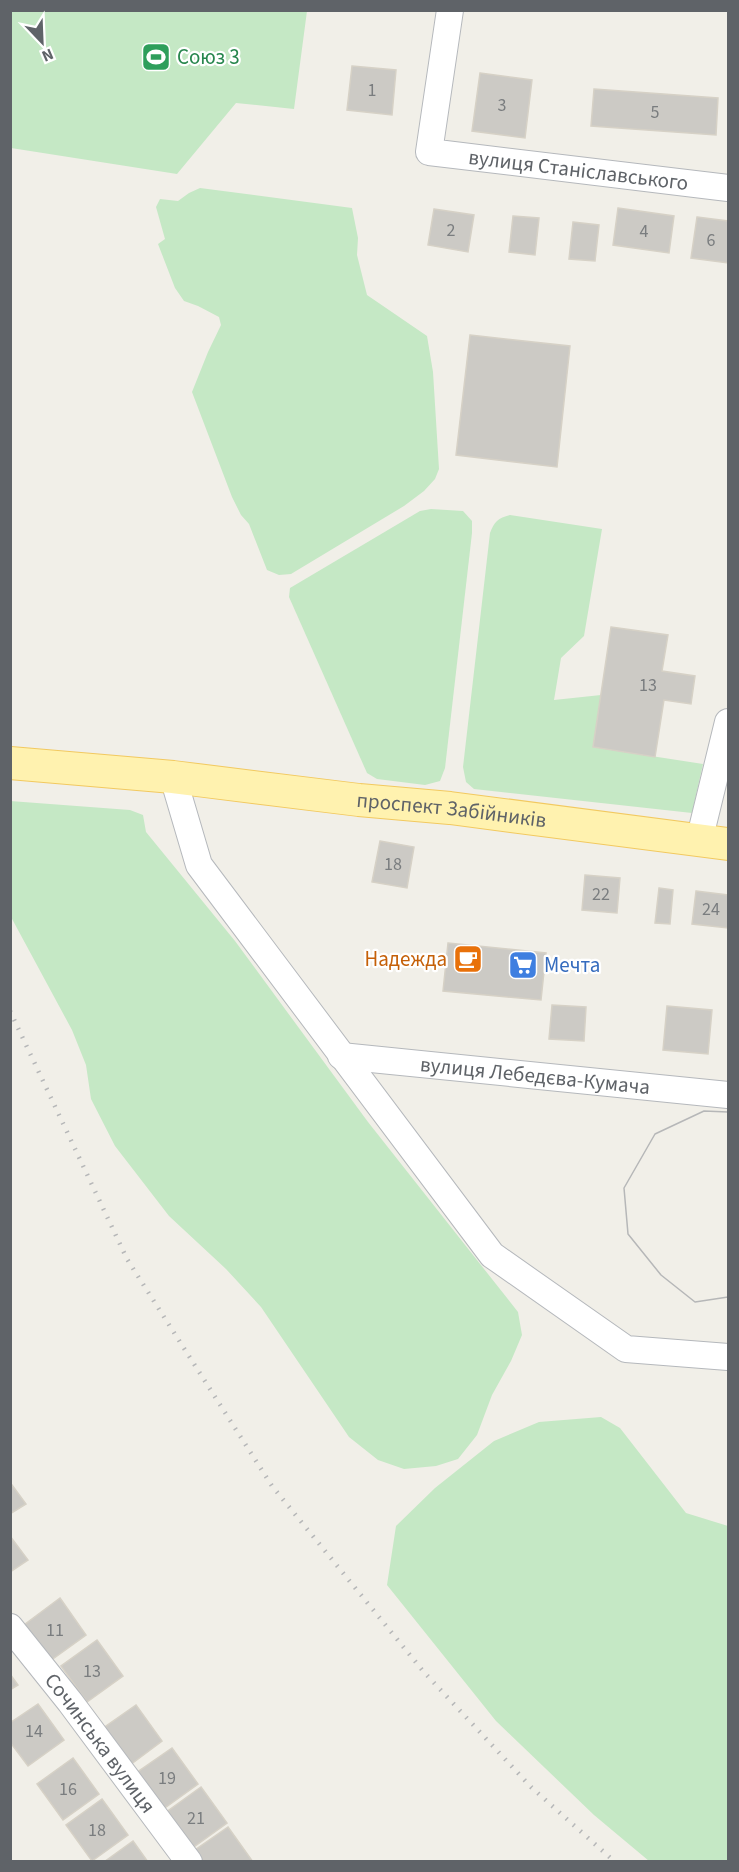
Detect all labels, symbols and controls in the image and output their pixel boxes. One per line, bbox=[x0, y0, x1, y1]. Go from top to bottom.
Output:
north arrow bbox=[12, 12, 72, 72]
sports icon: Союз 3 bbox=[140, 41, 172, 73]
place label: Союз 3 bbox=[177, 42, 240, 72]
text: N bbox=[38, 43, 57, 67]
house number: 1 bbox=[368, 78, 376, 103]
house number: 3 bbox=[498, 93, 507, 118]
house number: 5 bbox=[651, 100, 660, 125]
street label: вулиця Станіславського bbox=[467, 142, 690, 198]
house number: 2 bbox=[447, 218, 456, 243]
house number: 4 bbox=[640, 219, 649, 244]
house number: 6 bbox=[707, 228, 716, 253]
house number: 13 bbox=[639, 673, 657, 698]
street label: проспект Забійників bbox=[355, 785, 548, 835]
house number: 18 bbox=[384, 852, 402, 877]
house number: 22 bbox=[592, 882, 610, 907]
house number: 24 bbox=[702, 897, 720, 922]
cafe icon: Надежда bbox=[452, 943, 484, 975]
place label: Надежда bbox=[365, 944, 447, 974]
supermarket icon: Мечта bbox=[507, 949, 539, 981]
place label: Мечта bbox=[544, 950, 600, 980]
street label: вулиця Лебедєва-Кумача bbox=[419, 1049, 651, 1102]
house number: 11 bbox=[46, 1618, 64, 1643]
house number: 13 bbox=[83, 1659, 101, 1684]
street label: Сочинська вулиця bbox=[37, 1667, 163, 1819]
house number: 14 bbox=[25, 1719, 43, 1744]
house number: 19 bbox=[158, 1766, 176, 1791]
house number: 16 bbox=[59, 1777, 77, 1802]
house number: 21 bbox=[187, 1806, 205, 1831]
house number: 18 bbox=[88, 1818, 106, 1843]

